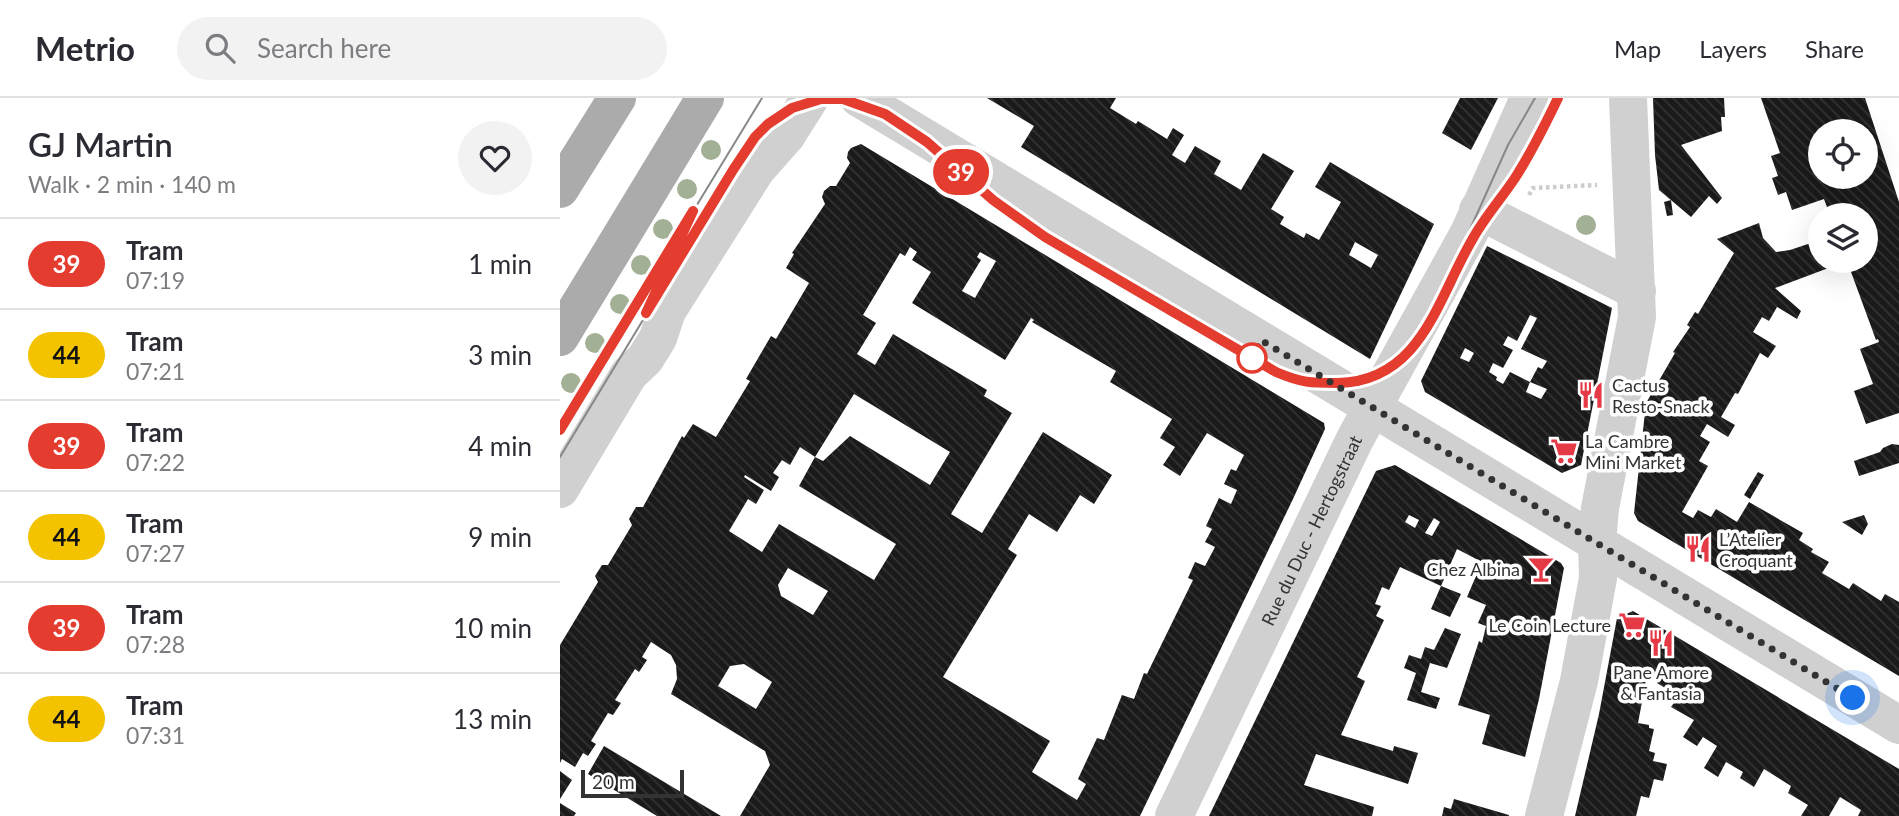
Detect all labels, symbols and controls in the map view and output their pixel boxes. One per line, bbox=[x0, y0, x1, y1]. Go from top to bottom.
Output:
search box bbox=[177, 17, 667, 80]
text: Metrio bbox=[35, 28, 135, 68]
icon: search bbox=[201, 29, 239, 67]
text: Search here bbox=[257, 32, 391, 64]
text: Map bbox=[1614, 34, 1661, 63]
text: Layers bbox=[1699, 34, 1767, 63]
text: Share bbox=[1805, 34, 1864, 63]
map controls bbox=[1808, 119, 1878, 273]
button: locate bbox=[1808, 119, 1878, 189]
button: heart bbox=[458, 121, 532, 195]
text: GJ Martin bbox=[28, 124, 173, 164]
line badge: 39 bbox=[930, 149, 992, 195]
text: 39 bbox=[947, 157, 975, 186]
text: Walk · 2 min · 140 m bbox=[28, 170, 236, 198]
button: layers bbox=[1808, 203, 1878, 273]
text: Tram bbox=[126, 234, 183, 266]
text: 1 min bbox=[468, 248, 532, 280]
text: 39 bbox=[53, 249, 80, 278]
text: 07:19 bbox=[126, 266, 185, 294]
text: Tram bbox=[126, 325, 183, 357]
text: 3 min bbox=[468, 339, 532, 371]
text: 44 bbox=[53, 340, 80, 369]
unlabelled marker bbox=[1237, 343, 1267, 373]
text: 07:21 bbox=[126, 357, 185, 385]
place label: Cactus Resto-Snack bbox=[1612, 374, 1710, 417]
restaurant icon: Cactus Resto-Snack bbox=[1576, 380, 1606, 410]
text: Tram bbox=[126, 416, 183, 448]
text: 4 min bbox=[468, 430, 532, 462]
place label: La Cambre Mini Market bbox=[1585, 430, 1682, 473]
text: 39 bbox=[53, 431, 80, 460]
street label: Rue du Duc - Hertogstraat bbox=[1256, 431, 1366, 629]
supermarket icon: La Cambre Mini Market bbox=[1549, 436, 1579, 466]
text: 07:22 bbox=[126, 448, 185, 476]
text: Tram bbox=[126, 507, 183, 539]
text: 9 min bbox=[468, 521, 532, 553]
text: 44 bbox=[53, 522, 80, 551]
place label: L’Atelier Croquant bbox=[1719, 528, 1793, 571]
restaurant icon: L’Atelier Croquant bbox=[1683, 534, 1713, 564]
text: 07:27 bbox=[126, 539, 185, 567]
bar icon: Chez Albina bbox=[1526, 554, 1556, 584]
place label: Chez Albina bbox=[1426, 558, 1520, 580]
text: Tram bbox=[126, 598, 183, 630]
supermarket icon: Le Coin Lecture bbox=[1617, 610, 1647, 640]
text: 10 min bbox=[453, 612, 532, 644]
text: 39 bbox=[53, 613, 80, 642]
place label: Le Coin Lecture bbox=[1488, 614, 1611, 636]
restaurant icon: Pane Amore & Fantasia bbox=[1646, 628, 1676, 658]
text: 07:28 bbox=[126, 630, 185, 658]
place label: Pane Amore & Fantasia bbox=[1613, 661, 1709, 704]
your location bbox=[1835, 680, 1870, 715]
text: Tram bbox=[126, 689, 183, 721]
text: 13 min bbox=[453, 703, 532, 735]
text: 44 bbox=[53, 704, 80, 733]
text: 07:31 bbox=[126, 721, 185, 749]
scale bar bbox=[581, 767, 684, 799]
text: 20 m bbox=[592, 770, 635, 793]

